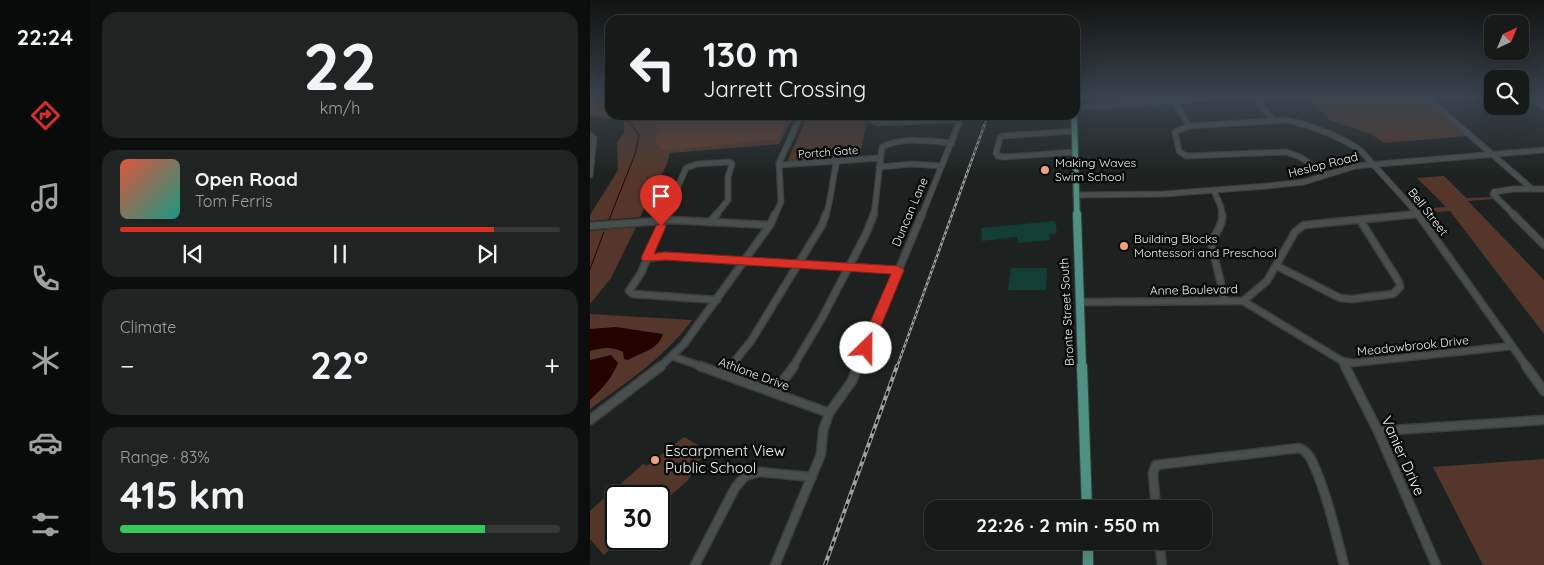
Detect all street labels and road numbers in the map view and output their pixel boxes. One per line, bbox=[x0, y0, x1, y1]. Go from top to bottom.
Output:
street label: Portch Gate bbox=[797, 143, 859, 161]
street label: Heslop Road bbox=[1286, 149, 1359, 180]
street label: Duncan Lane bbox=[888, 175, 931, 249]
street label: Bell Street bbox=[1405, 185, 1452, 238]
street label: Bronte Street South bbox=[1056, 258, 1077, 366]
street label: Anne Boulevard bbox=[1150, 281, 1238, 298]
street label: Meadowbrook Drive bbox=[1356, 332, 1470, 359]
street label: Athlone Drive bbox=[717, 354, 792, 393]
street label: Vanier Drive bbox=[1377, 413, 1429, 499]

